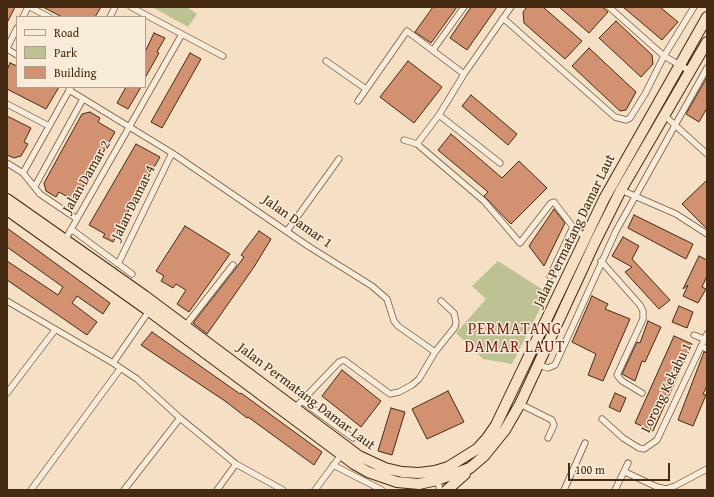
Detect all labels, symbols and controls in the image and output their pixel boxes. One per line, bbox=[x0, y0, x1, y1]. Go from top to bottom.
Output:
legend bbox=[16, 16, 146, 88]
text: Road bbox=[54, 24, 79, 41]
text: Park bbox=[54, 44, 77, 61]
text: Building bbox=[54, 64, 97, 81]
street label: Jalan Damar 2 bbox=[59, 138, 115, 216]
street label: Jalan Permatang Damar Laut bbox=[531, 152, 619, 310]
street label: Jalan Damar 4 bbox=[109, 163, 159, 243]
street label: Jalan Damar 1 bbox=[259, 192, 335, 252]
district label: PERMATANG DAMAR LAUT bbox=[465, 320, 565, 358]
street label: Jalan Permatang Damar Laut bbox=[234, 340, 378, 454]
street label: Lorong Kekabu 1 bbox=[638, 340, 696, 436]
scale bar bbox=[570, 455, 672, 481]
text: 100 m bbox=[575, 461, 605, 478]

